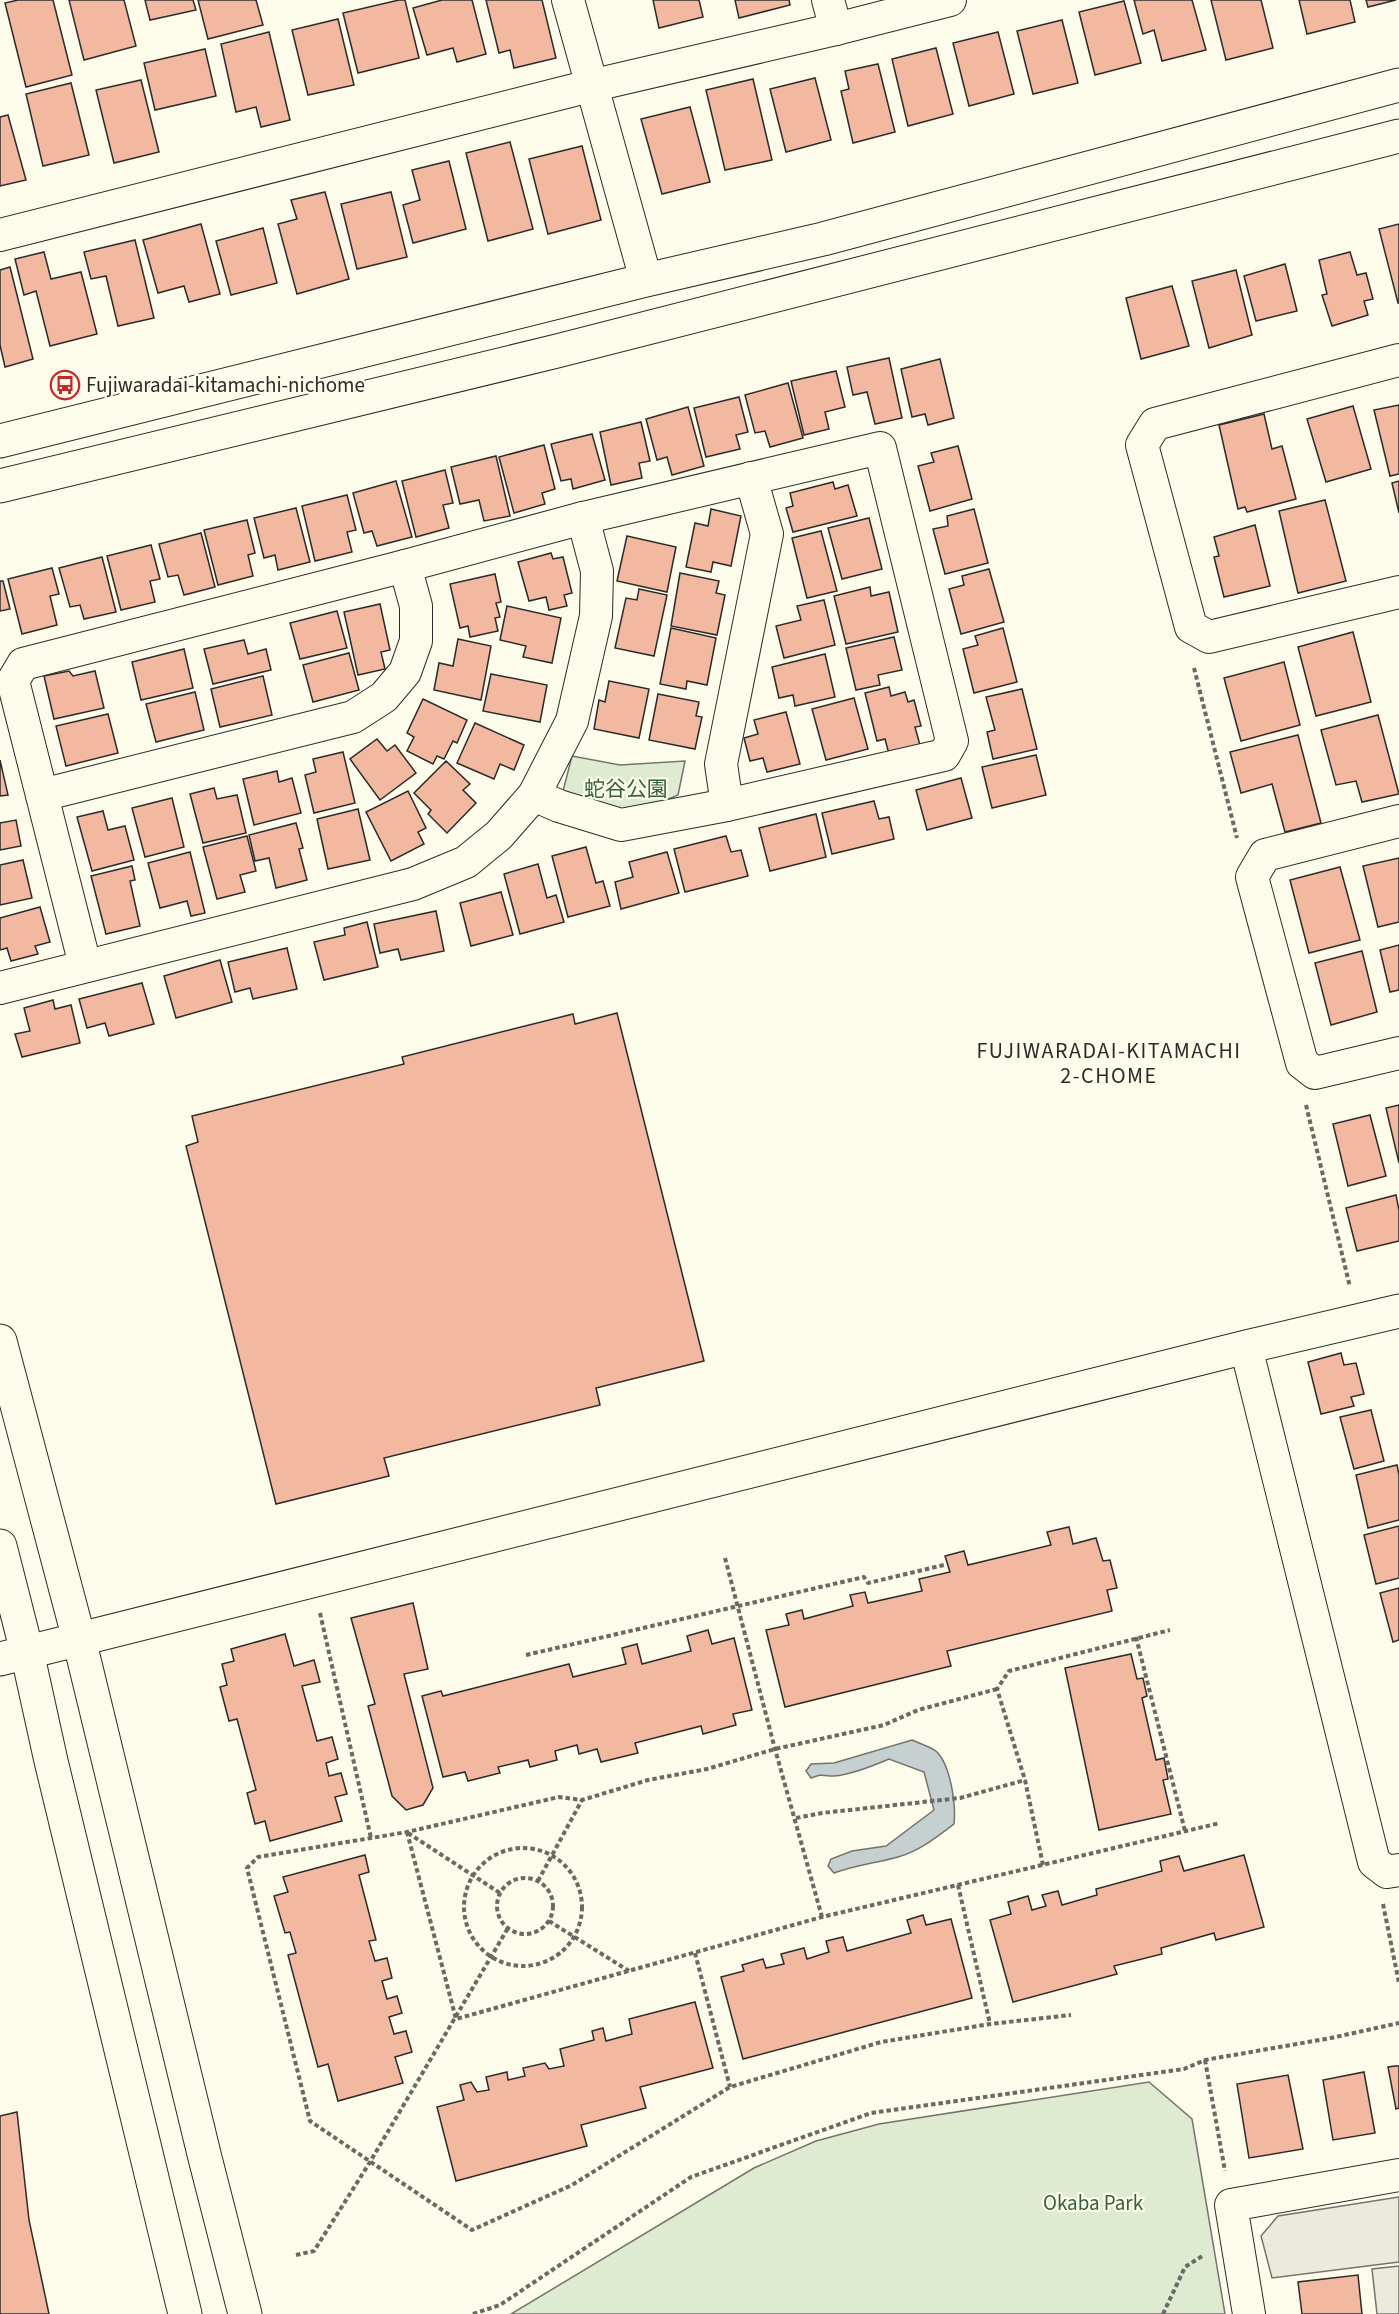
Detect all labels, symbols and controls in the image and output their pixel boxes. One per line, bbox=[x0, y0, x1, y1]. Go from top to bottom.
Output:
bus stop icon: Fujiwaradai-kitamachi-nichome bbox=[49, 369, 81, 401]
place label: Fujiwaradai-kitamachi-nichome bbox=[86, 370, 365, 400]
park label: 蛇谷公園 bbox=[584, 774, 668, 804]
district label: FUJIWARADAI-KITAMACHI 2-CHOME bbox=[976, 1035, 1242, 1092]
park label: Okaba Park bbox=[1043, 2188, 1144, 2218]

